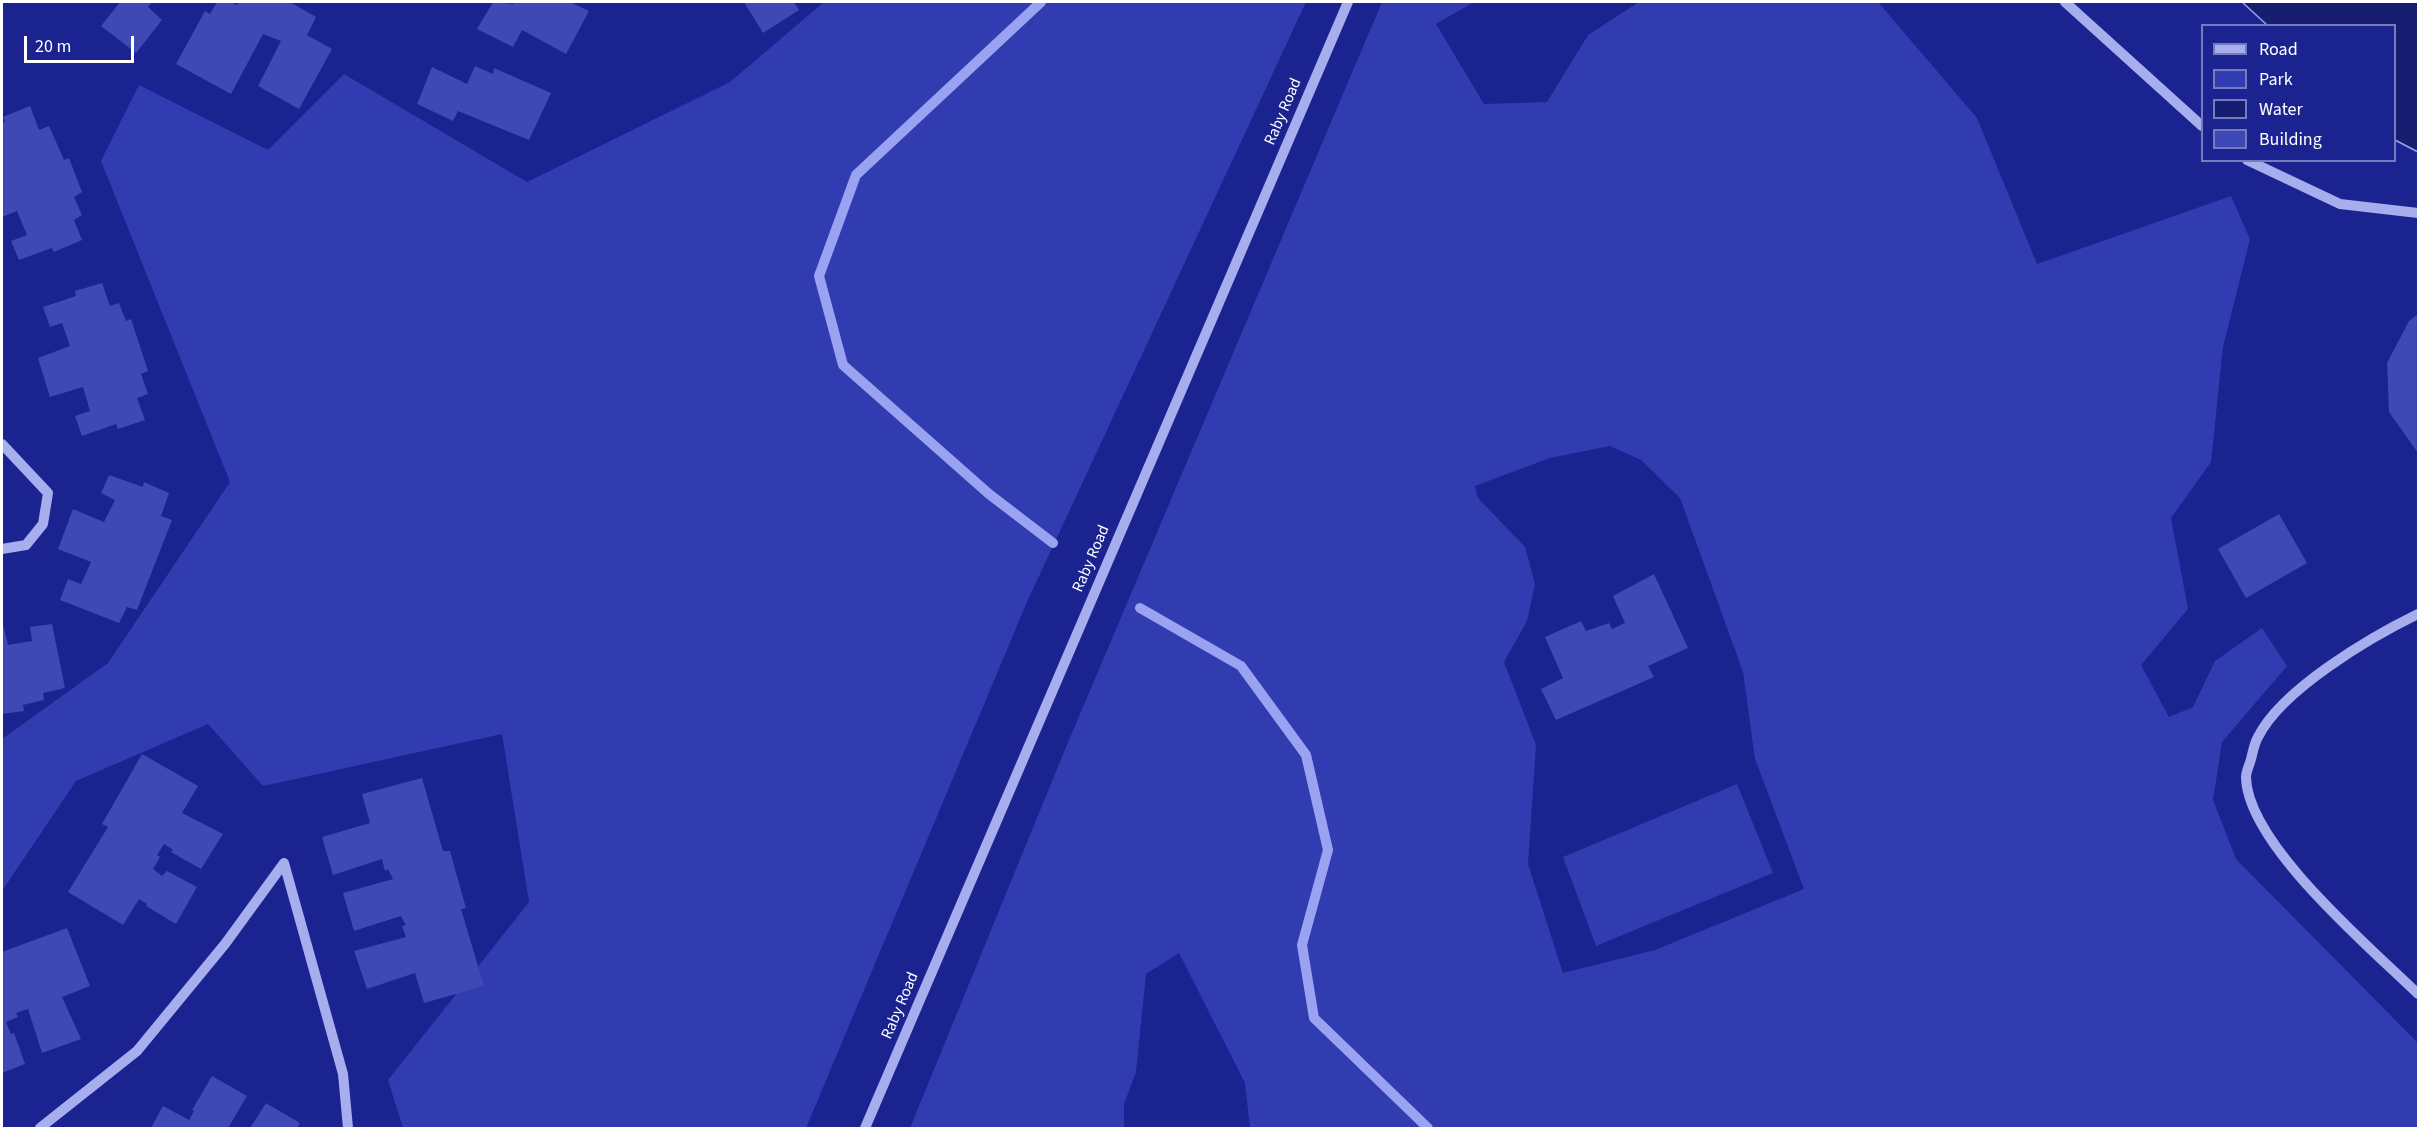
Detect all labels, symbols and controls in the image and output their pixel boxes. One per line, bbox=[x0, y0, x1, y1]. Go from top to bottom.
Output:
scale bar bbox=[27, 24, 136, 62]
legend bbox=[2201, 24, 2396, 162]
text: 20 m bbox=[35, 34, 71, 59]
text: Road bbox=[2259, 37, 2298, 62]
text: Park bbox=[2259, 67, 2293, 92]
street label: Raby Road bbox=[1261, 76, 1307, 148]
text: Water bbox=[2259, 97, 2303, 122]
text: Building bbox=[2259, 127, 2322, 152]
street label: Raby Road bbox=[1069, 523, 1115, 595]
street label: Raby Road bbox=[878, 970, 924, 1042]

